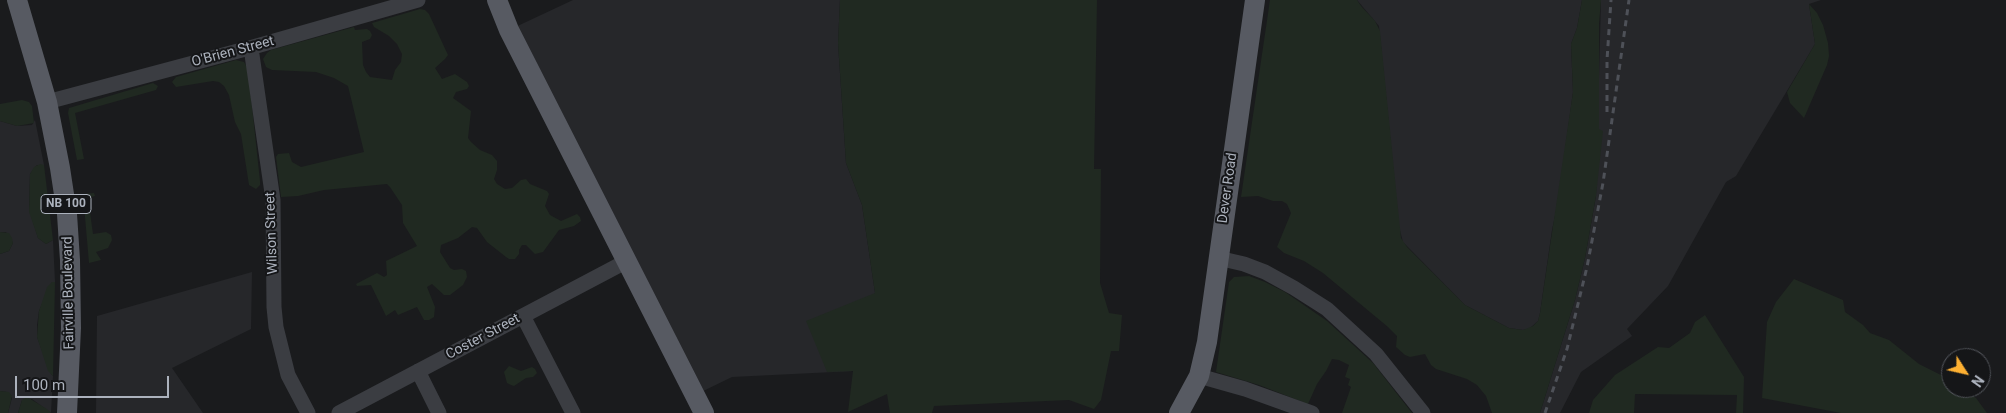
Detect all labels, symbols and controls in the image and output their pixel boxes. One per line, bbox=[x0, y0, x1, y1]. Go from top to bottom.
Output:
street label: O'Brien Street bbox=[190, 33, 276, 71]
street label: Dever Road bbox=[1215, 152, 1241, 224]
street label: Wilson Street bbox=[262, 191, 282, 275]
road number: NB 100 bbox=[41, 194, 91, 213]
street label: Fairville Boulevard bbox=[60, 236, 78, 350]
street label: Coster Street bbox=[443, 310, 523, 364]
north arrow bbox=[1941, 348, 1991, 398]
scale bar bbox=[18, 366, 171, 398]
text: N bbox=[1968, 372, 1987, 390]
text: 100 m bbox=[23, 376, 65, 394]

